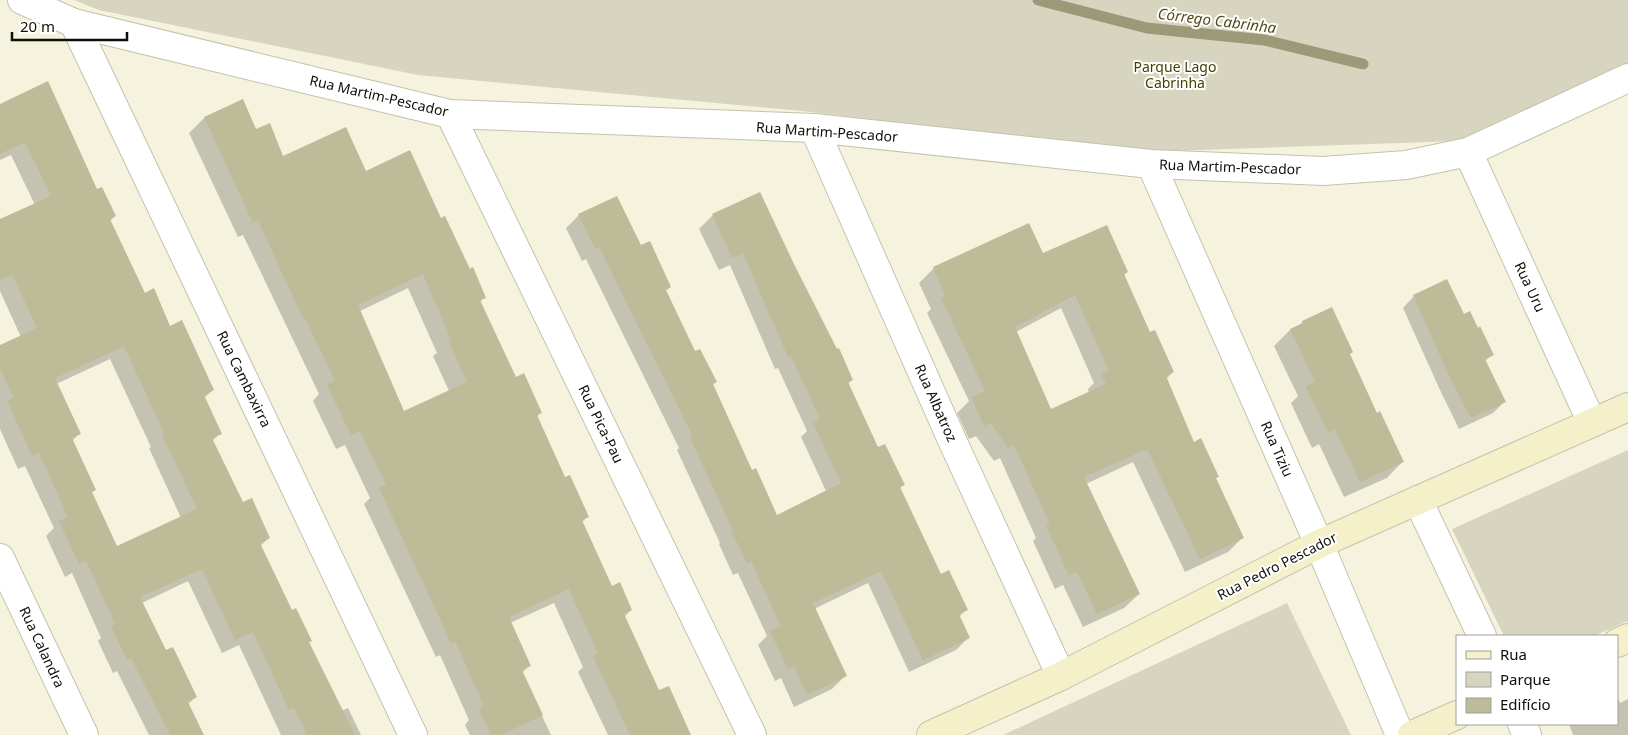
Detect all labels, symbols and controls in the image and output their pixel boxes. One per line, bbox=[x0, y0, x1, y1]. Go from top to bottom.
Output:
water label: Córrego Cabrinha bbox=[1157, 3, 1278, 37]
scale bar bbox=[12, 10, 128, 42]
text: 20 m bbox=[20, 16, 55, 36]
park label: Parque Lago Cabrinha bbox=[1134, 57, 1216, 92]
street label: Rua Martim-Pescador bbox=[308, 70, 451, 121]
street label: Rua Martim-Pescador bbox=[756, 117, 899, 146]
street label: Rua Martim-Pescador bbox=[1159, 155, 1301, 178]
street label: Rua Uru bbox=[1511, 259, 1550, 315]
street label: Rua Cambaxirra bbox=[213, 327, 276, 430]
street label: Rua Albatroz bbox=[911, 361, 962, 445]
street label: Rua Pica-Pau bbox=[574, 381, 629, 466]
street label: Rua Tiziu bbox=[1257, 418, 1298, 480]
street label: Rua Pedro Pescador bbox=[1214, 527, 1340, 604]
street label: Rua Calandra bbox=[15, 603, 70, 691]
legend bbox=[1456, 635, 1618, 725]
text: Rua bbox=[1500, 644, 1527, 664]
text: Parque bbox=[1500, 669, 1550, 689]
text: Edifício bbox=[1500, 694, 1551, 714]

